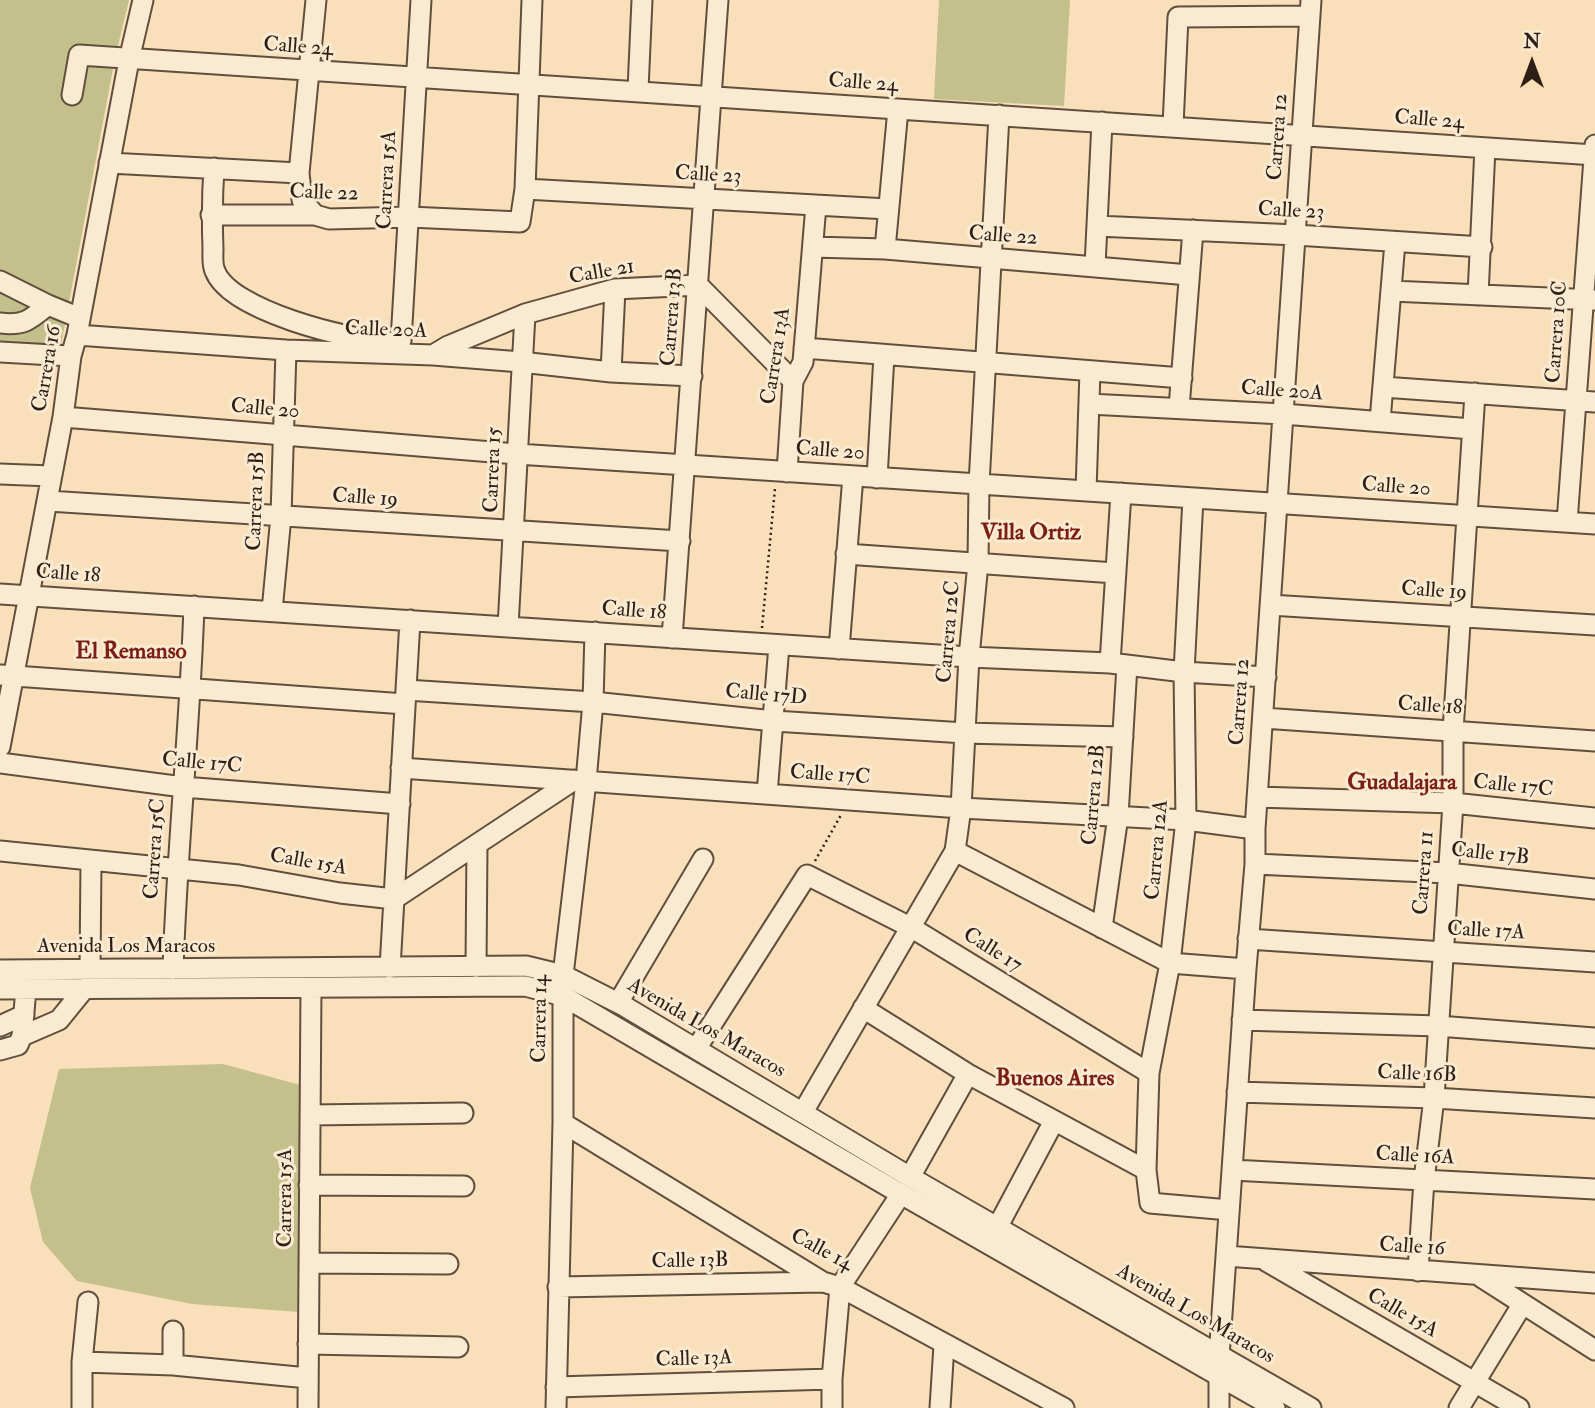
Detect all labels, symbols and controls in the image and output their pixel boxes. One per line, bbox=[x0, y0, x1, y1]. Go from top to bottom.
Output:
north arrow bbox=[1497, 28, 1567, 98]
text: N bbox=[1523, 30, 1541, 54]
street label: Calle 24 bbox=[262, 33, 334, 63]
street label: Calle 24 bbox=[827, 69, 899, 99]
street label: Carrera 12 bbox=[1263, 93, 1295, 181]
street label: Calle 24 bbox=[1393, 106, 1465, 136]
street label: Carrera 15A bbox=[373, 130, 403, 230]
street label: Calle 23 bbox=[674, 162, 742, 190]
street label: Calle 22 bbox=[289, 180, 359, 208]
street label: Calle 23 bbox=[1257, 198, 1325, 226]
street label: Calle 22 bbox=[968, 222, 1038, 252]
street label: Calle 21 bbox=[567, 255, 637, 291]
street label: Carrera 13B bbox=[657, 267, 689, 367]
street label: Carrera 10C bbox=[1542, 280, 1574, 384]
street label: Carrera 13A bbox=[757, 306, 797, 406]
street label: Calle 20A bbox=[344, 317, 428, 345]
street label: Carrera 16 bbox=[28, 324, 68, 414]
street label: Calle 20A bbox=[1240, 377, 1324, 407]
street label: Calle 20 bbox=[229, 394, 301, 426]
street label: Carrera 15 bbox=[480, 427, 508, 513]
street label: Calle 20 bbox=[795, 437, 865, 467]
street label: Carrera 15B bbox=[243, 451, 271, 551]
street label: Calle 20 bbox=[1361, 473, 1431, 503]
street label: Calle 19 bbox=[331, 484, 399, 514]
district label: Villa Ortiz bbox=[981, 520, 1081, 548]
street label: Calle 18 bbox=[35, 560, 101, 590]
street label: Calle 19 bbox=[1400, 577, 1468, 607]
street label: Carrera 12C bbox=[933, 580, 967, 684]
street label: Calle 18 bbox=[601, 597, 667, 627]
district label: El Remanso bbox=[75, 639, 187, 667]
street label: Carrera 12 bbox=[1225, 658, 1257, 746]
street label: Calle 17D bbox=[724, 680, 808, 712]
street label: Calle 18 bbox=[1397, 692, 1463, 722]
street label: Carrera 12B bbox=[1078, 744, 1112, 846]
street label: Calle 17C bbox=[161, 748, 243, 780]
street label: Calle 17C bbox=[789, 761, 871, 791]
district label: Guadalajara bbox=[1347, 770, 1457, 798]
street label: Calle 17C bbox=[1472, 770, 1554, 804]
street label: Carrera 15C bbox=[140, 798, 172, 900]
street label: Carrera 12A bbox=[1141, 799, 1175, 901]
street label: Carrera 11 bbox=[1409, 830, 1441, 916]
street label: Calle 17B bbox=[1450, 838, 1530, 872]
street label: Calle 15A bbox=[267, 844, 349, 882]
street label: Calle 17A bbox=[1446, 917, 1526, 947]
street label: Calle 17 bbox=[958, 923, 1026, 979]
street label: Avenida Los Maracos bbox=[37, 934, 215, 960]
street label: Avenida Los Maracos bbox=[623, 974, 789, 1084]
street label: Carrera 14 bbox=[528, 975, 554, 1063]
street label: Calle 16B bbox=[1377, 1061, 1457, 1089]
district label: Buenos Aires bbox=[996, 1066, 1114, 1094]
street label: Calle 16A bbox=[1375, 1142, 1455, 1172]
street label: Carrera 15A bbox=[273, 1148, 299, 1248]
street label: Calle 14 bbox=[786, 1224, 856, 1278]
street label: Calle 16 bbox=[1378, 1233, 1446, 1263]
street label: Calle 13B bbox=[651, 1249, 729, 1275]
street label: Avenida Los Maracos bbox=[1112, 1260, 1278, 1370]
street label: Calle 15A bbox=[1362, 1284, 1442, 1344]
street label: Calle 13A bbox=[655, 1346, 733, 1374]

